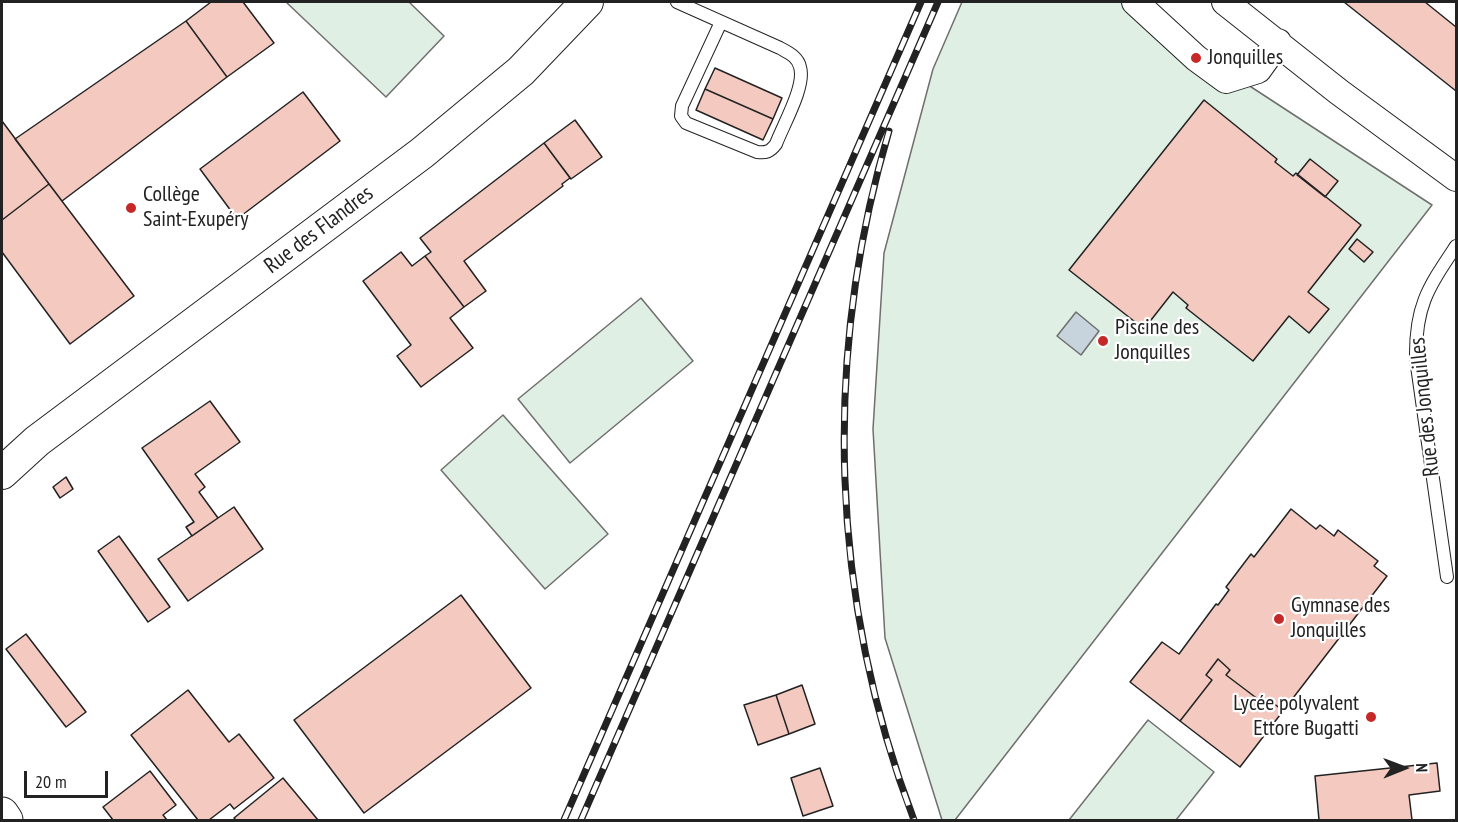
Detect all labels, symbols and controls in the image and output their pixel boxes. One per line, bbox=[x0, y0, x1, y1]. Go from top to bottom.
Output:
place label: Jonquilles bbox=[1208, 45, 1283, 71]
marker: Jonquilles bbox=[1189, 51, 1203, 65]
street label: Rue des Flandres bbox=[259, 181, 379, 279]
place label: Collège Saint-Exupéry bbox=[143, 182, 249, 234]
marker: Collège Saint-Exupéry bbox=[124, 201, 138, 215]
place label: Piscine des Jonquilles bbox=[1115, 315, 1199, 366]
marker: Piscine des Jonquilles bbox=[1096, 334, 1110, 348]
street label: Rue des Jonquilles bbox=[1405, 336, 1445, 478]
place label: Gymnase des Jonquilles bbox=[1291, 593, 1390, 644]
marker: Gymnase des Jonquilles bbox=[1272, 612, 1286, 626]
place label: Lycée polyvalent Ettore Bugatti bbox=[1233, 691, 1359, 742]
marker: Lycée polyvalent Ettore Bugatti bbox=[1364, 710, 1378, 724]
north arrow bbox=[1374, 738, 1434, 798]
scale bar bbox=[27, 759, 111, 797]
text: N bbox=[1412, 763, 1432, 772]
text: 20 m bbox=[35, 770, 67, 793]

